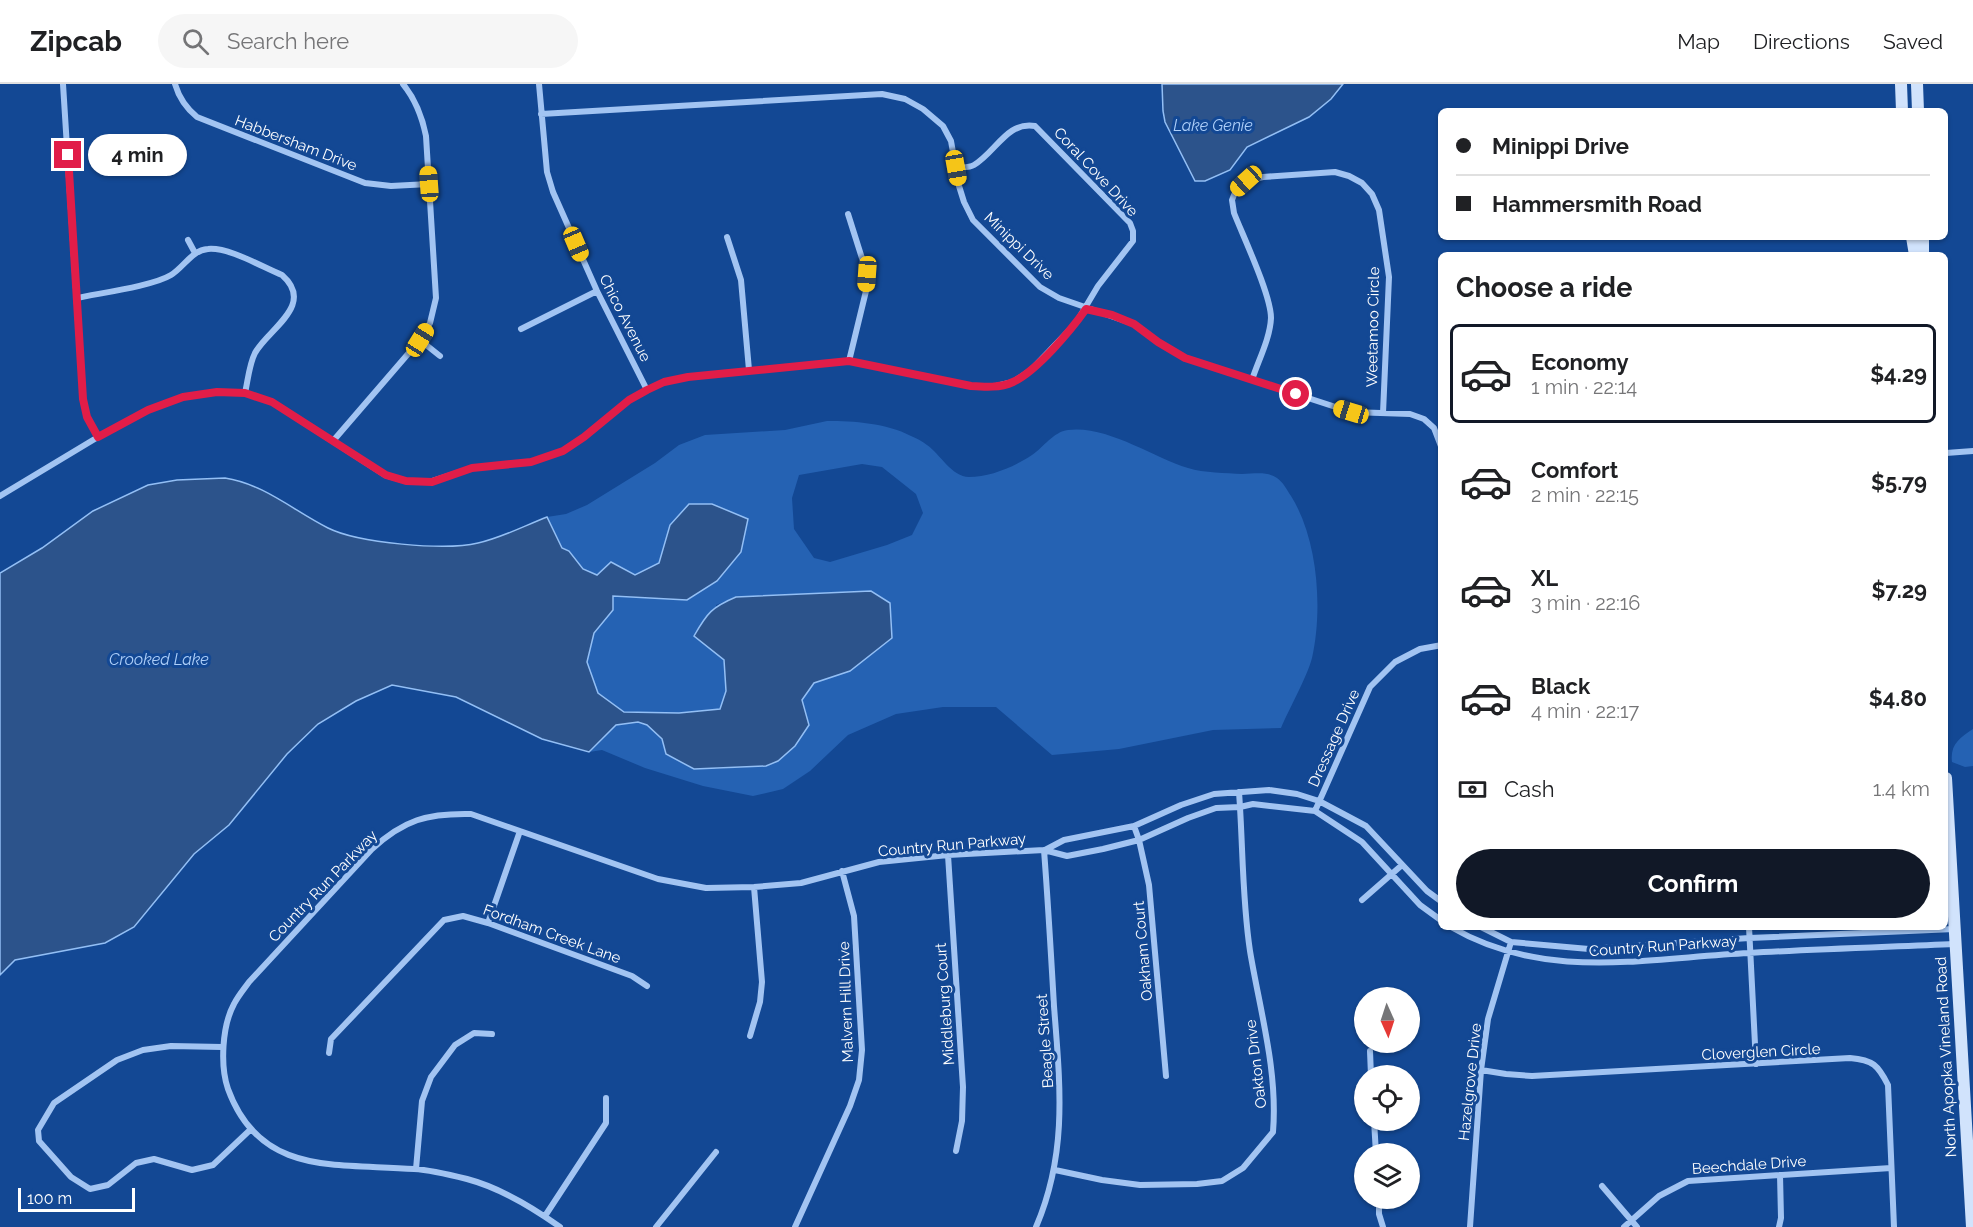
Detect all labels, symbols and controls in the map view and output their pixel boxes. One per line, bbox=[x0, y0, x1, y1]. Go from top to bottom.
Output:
search box bbox=[158, 14, 578, 68]
text: Zipcab bbox=[30, 25, 122, 58]
icon: search bbox=[179, 25, 212, 58]
text: Search here bbox=[227, 28, 349, 54]
text: Map bbox=[1677, 29, 1720, 54]
text: Directions bbox=[1753, 29, 1850, 54]
text: Saved bbox=[1883, 29, 1943, 54]
street label: Habbersham Drive bbox=[232, 111, 360, 175]
water label: Lake Genie bbox=[1173, 116, 1253, 135]
street label: Coral Cove Drive bbox=[1050, 124, 1142, 220]
text: Minippi Drive bbox=[1492, 133, 1629, 159]
callout: 4 min bbox=[89, 134, 188, 176]
route end bbox=[54, 141, 81, 168]
text: 4 min bbox=[111, 143, 164, 167]
car bbox=[944, 149, 968, 187]
car bbox=[1227, 162, 1265, 200]
car bbox=[419, 165, 439, 203]
text: Hammersmith Road bbox=[1492, 191, 1702, 217]
street label: Minippi Drive bbox=[980, 208, 1058, 284]
car bbox=[561, 224, 591, 264]
car bbox=[857, 255, 877, 293]
street label: Weetamoo Circle bbox=[1363, 266, 1383, 387]
street label: Chico Avenue bbox=[595, 271, 655, 365]
text: Choose a ride bbox=[1456, 272, 1632, 303]
car bbox=[403, 320, 437, 360]
icon: car bbox=[1459, 347, 1513, 401]
text: Economy bbox=[1531, 349, 1629, 375]
text: $4.29 bbox=[1870, 361, 1927, 387]
text: 1 min · 22:14 bbox=[1531, 375, 1637, 399]
route start bbox=[1282, 380, 1309, 407]
car bbox=[1331, 398, 1371, 426]
icon: car bbox=[1459, 455, 1513, 509]
text: Comfort bbox=[1531, 457, 1618, 483]
text: $5.79 bbox=[1871, 469, 1927, 495]
text: 2 min · 22:15 bbox=[1531, 483, 1639, 507]
icon: car bbox=[1459, 563, 1513, 617]
text: XL bbox=[1531, 565, 1558, 591]
text: $7.29 bbox=[1872, 577, 1927, 603]
text: 3 min · 22:16 bbox=[1531, 591, 1640, 615]
water label: Crooked Lake bbox=[109, 650, 209, 669]
icon: car bbox=[1459, 671, 1513, 725]
text: Black bbox=[1531, 673, 1590, 699]
text: $4.80 bbox=[1869, 685, 1927, 711]
street label: Dressage Drive bbox=[1304, 686, 1364, 790]
text: 4 min · 22:17 bbox=[1531, 699, 1639, 723]
icon: cash bbox=[1456, 773, 1489, 806]
text: Cash bbox=[1504, 776, 1555, 802]
text: 1.4 km bbox=[1873, 777, 1930, 801]
street label: Country Run Parkway bbox=[265, 826, 381, 946]
street label: Country Run Parkway bbox=[877, 830, 1027, 860]
button: Confirm bbox=[1456, 849, 1930, 918]
street label: Oakham Court bbox=[1130, 900, 1156, 1002]
street label: Fordham Creek Lane bbox=[481, 901, 624, 967]
street label: Country Run Parkway bbox=[1588, 932, 1738, 960]
street label: Malvern Hill Drive bbox=[835, 941, 857, 1063]
street label: Middleburg Court bbox=[932, 942, 958, 1066]
street label: North Apopka Vineland Road bbox=[1932, 956, 1960, 1158]
north arrow bbox=[1354, 987, 1420, 1053]
map controls bbox=[1354, 987, 1420, 1209]
street label: Beagle Street bbox=[1033, 993, 1057, 1089]
street label: Oakton Drive bbox=[1242, 1018, 1270, 1110]
street label: Hazelgrove Drive bbox=[1455, 1022, 1485, 1142]
street label: Cloverglen Circle bbox=[1701, 1040, 1821, 1064]
button: locate bbox=[1354, 1065, 1420, 1131]
button: layers bbox=[1354, 1143, 1420, 1209]
street label: Beechdale Drive bbox=[1691, 1152, 1807, 1178]
scale bar bbox=[18, 1185, 135, 1212]
text: 100 m bbox=[27, 1189, 72, 1208]

